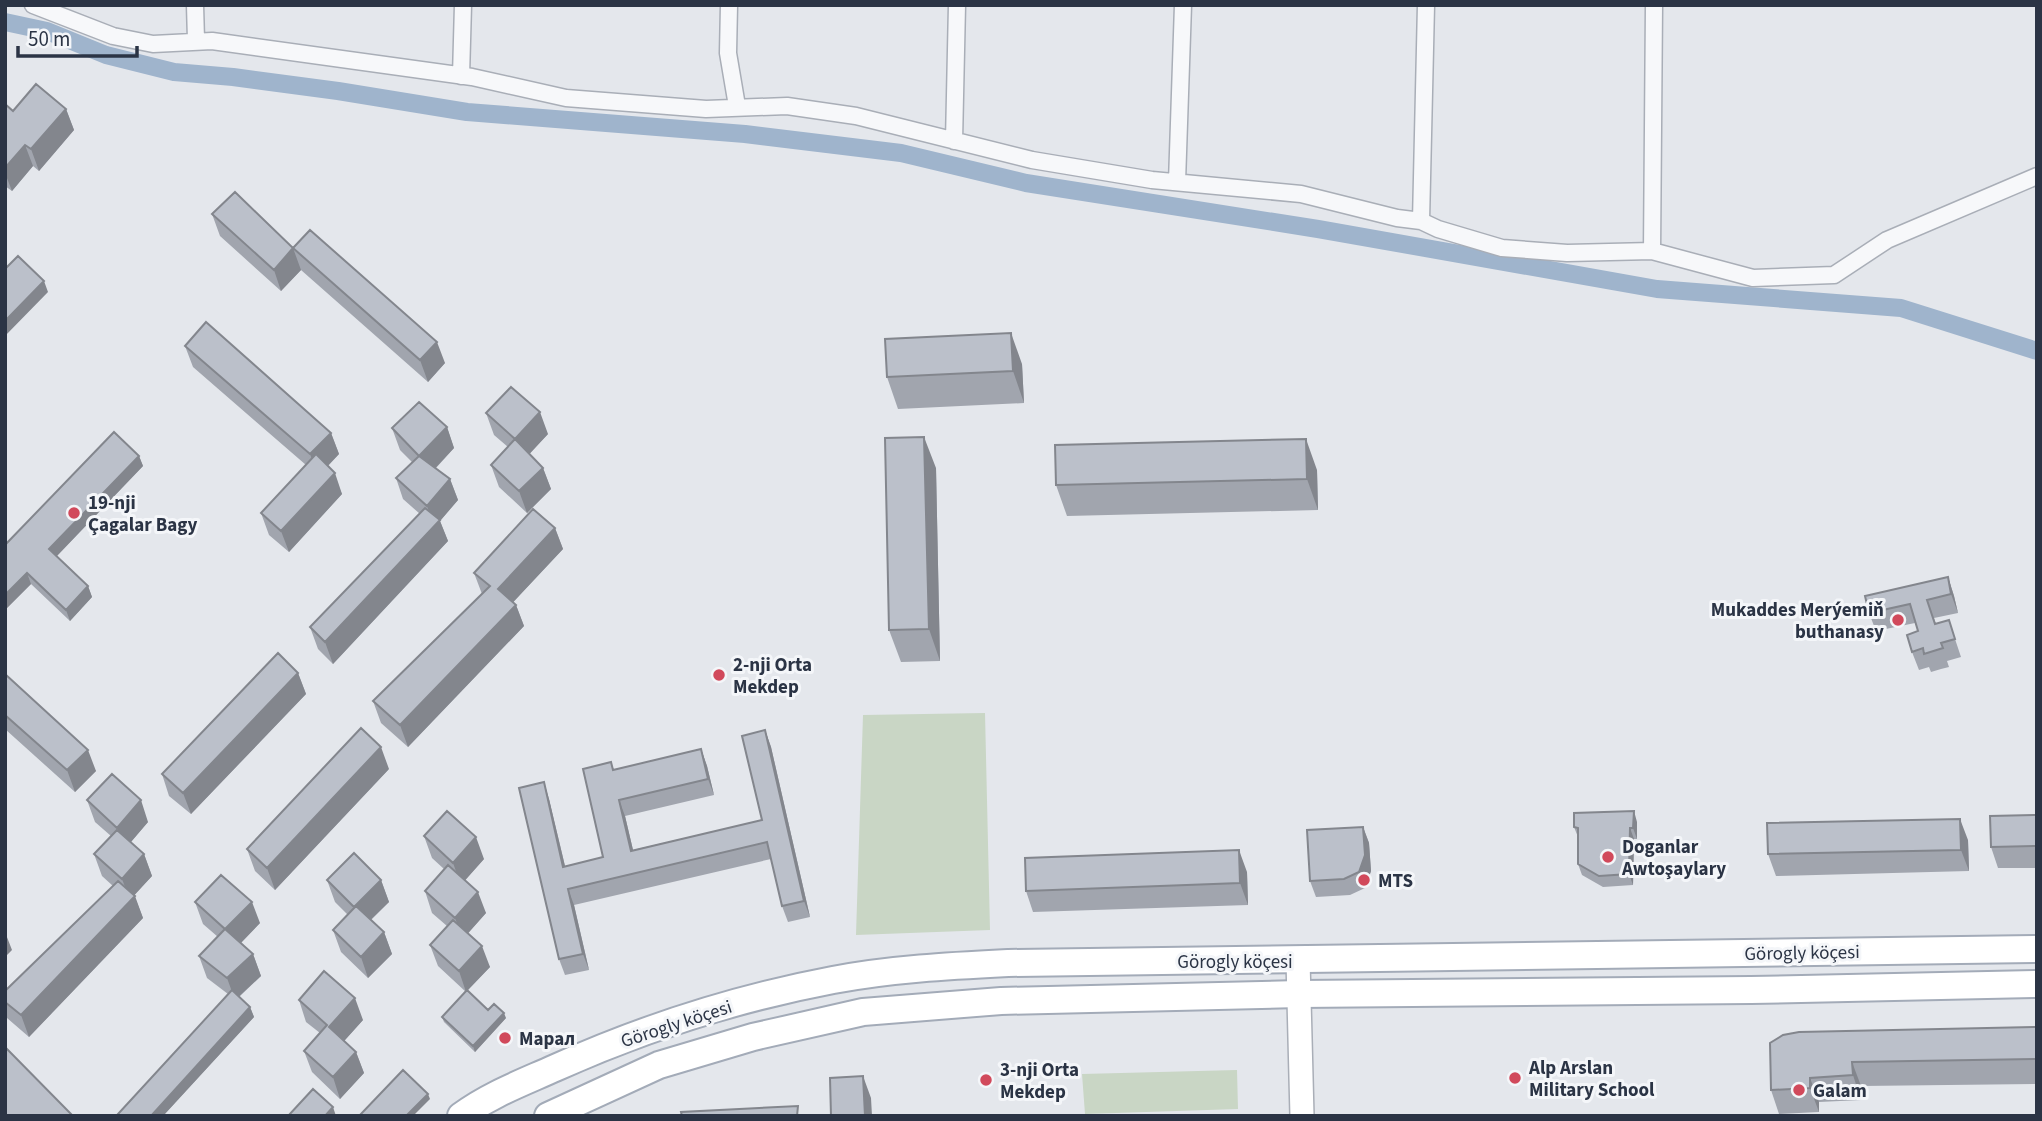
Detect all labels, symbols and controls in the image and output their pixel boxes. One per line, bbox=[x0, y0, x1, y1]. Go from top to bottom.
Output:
scale bar bbox=[18, 14, 136, 58]
text: 50 m bbox=[28, 24, 70, 54]
place label: 19-nji Çagalar Bagy bbox=[88, 490, 197, 539]
marker: 19-nji Çagalar Bagy bbox=[66, 505, 82, 521]
place label: Mukaddes Merýemiň buthanasy bbox=[1711, 597, 1884, 646]
marker: Mukaddes Merýemiň buthanasy bbox=[1890, 612, 1906, 628]
place label: 2-nji Orta Mekdep bbox=[733, 652, 812, 701]
marker: 2-nji Orta Mekdep bbox=[711, 667, 727, 683]
place label: Doganlar Awtoşaylary bbox=[1621, 834, 1726, 883]
marker: Doganlar Awtoşaylary bbox=[1600, 849, 1616, 865]
place label: MTS bbox=[1378, 868, 1413, 895]
marker: MTS bbox=[1356, 872, 1372, 888]
street label: Görogly köçesi bbox=[1744, 939, 1860, 968]
street label: Görogly köçesi bbox=[1177, 949, 1293, 976]
street label: Görogly köçesi bbox=[617, 994, 736, 1055]
place label: Марал bbox=[519, 1026, 575, 1053]
marker: Марал bbox=[497, 1030, 513, 1046]
place label: Alp Arslan Military School bbox=[1528, 1055, 1655, 1104]
place label: 3-nji Orta Mekdep bbox=[1000, 1057, 1079, 1106]
marker: Alp Arslan Military School bbox=[1507, 1070, 1523, 1086]
marker: 3-nji Orta Mekdep bbox=[978, 1072, 994, 1088]
place label: Galam bbox=[1813, 1078, 1867, 1105]
marker: Galam bbox=[1791, 1082, 1807, 1098]

